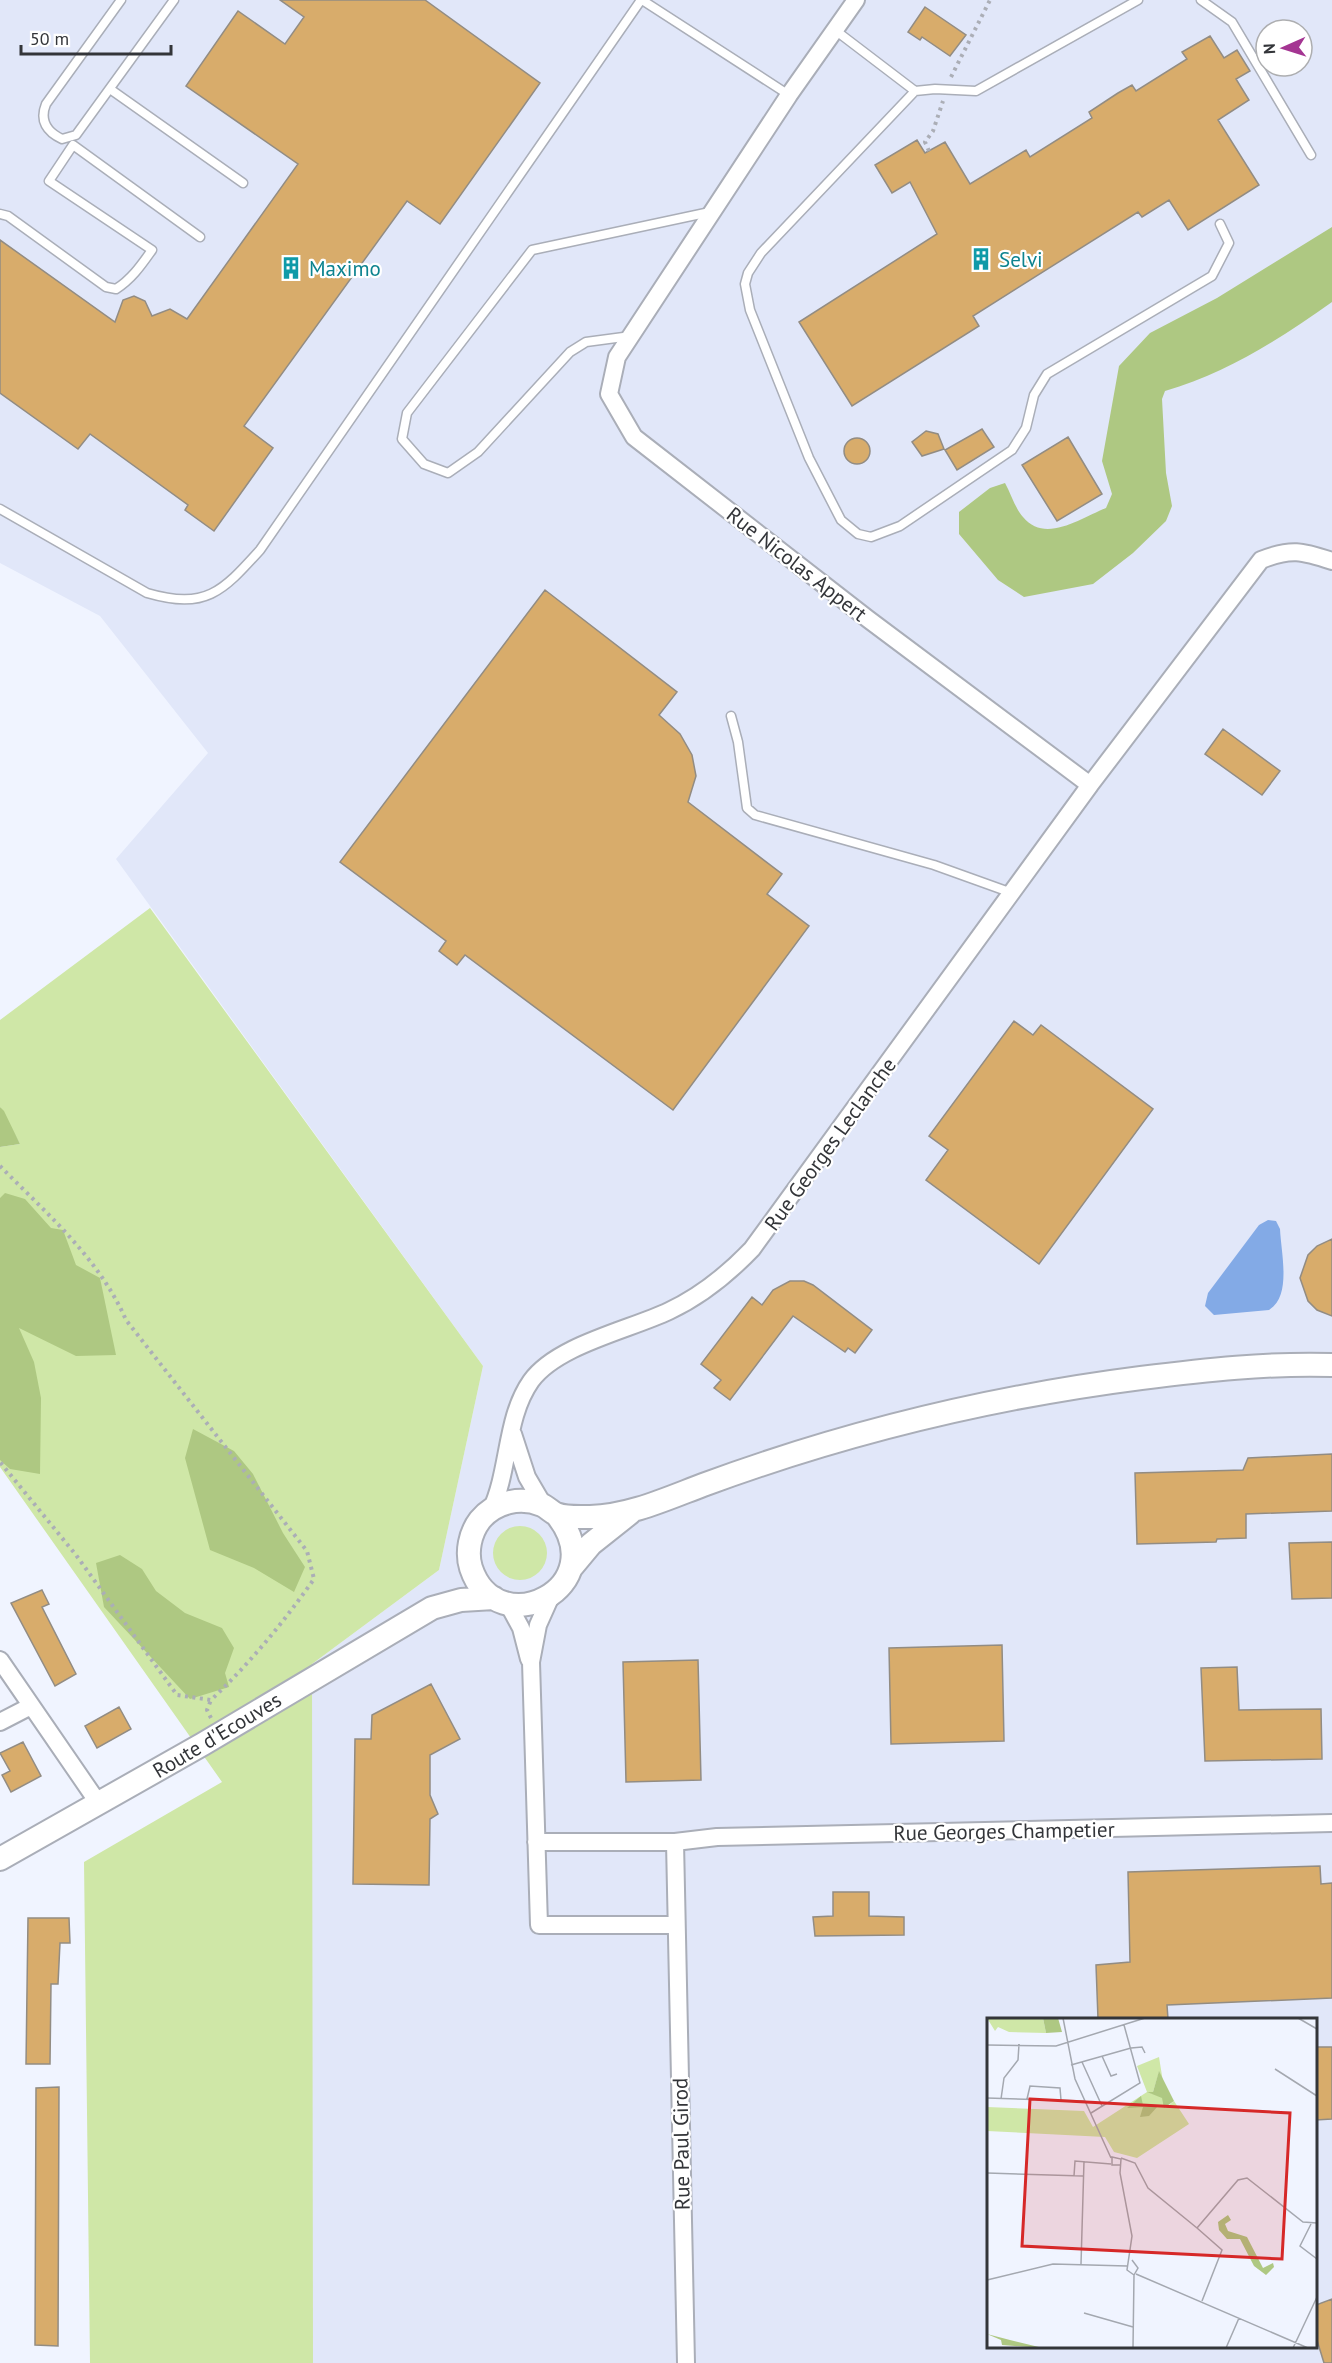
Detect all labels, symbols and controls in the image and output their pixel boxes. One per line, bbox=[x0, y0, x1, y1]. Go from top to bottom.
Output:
scale bar bbox=[21, 18, 171, 56]
north arrow bbox=[1254, 18, 1314, 78]
text: 50 m bbox=[30, 27, 69, 50]
text: N bbox=[1259, 43, 1279, 55]
building icon: Selvi bbox=[968, 246, 994, 272]
place label: Selvi bbox=[999, 246, 1043, 273]
building icon: Maximo bbox=[278, 255, 304, 281]
place label: Maximo bbox=[309, 255, 381, 282]
street label: Rue Nicolas Appert bbox=[721, 501, 873, 627]
street label: Rue Georges Leclanche bbox=[758, 1052, 902, 1236]
street label: Route d'Ecouves bbox=[148, 1686, 286, 1784]
street label: Rue Georges Champetier bbox=[893, 1816, 1115, 1846]
inset map bbox=[987, 2018, 1317, 2348]
street label: Rue Paul Girod bbox=[666, 2078, 696, 2210]

